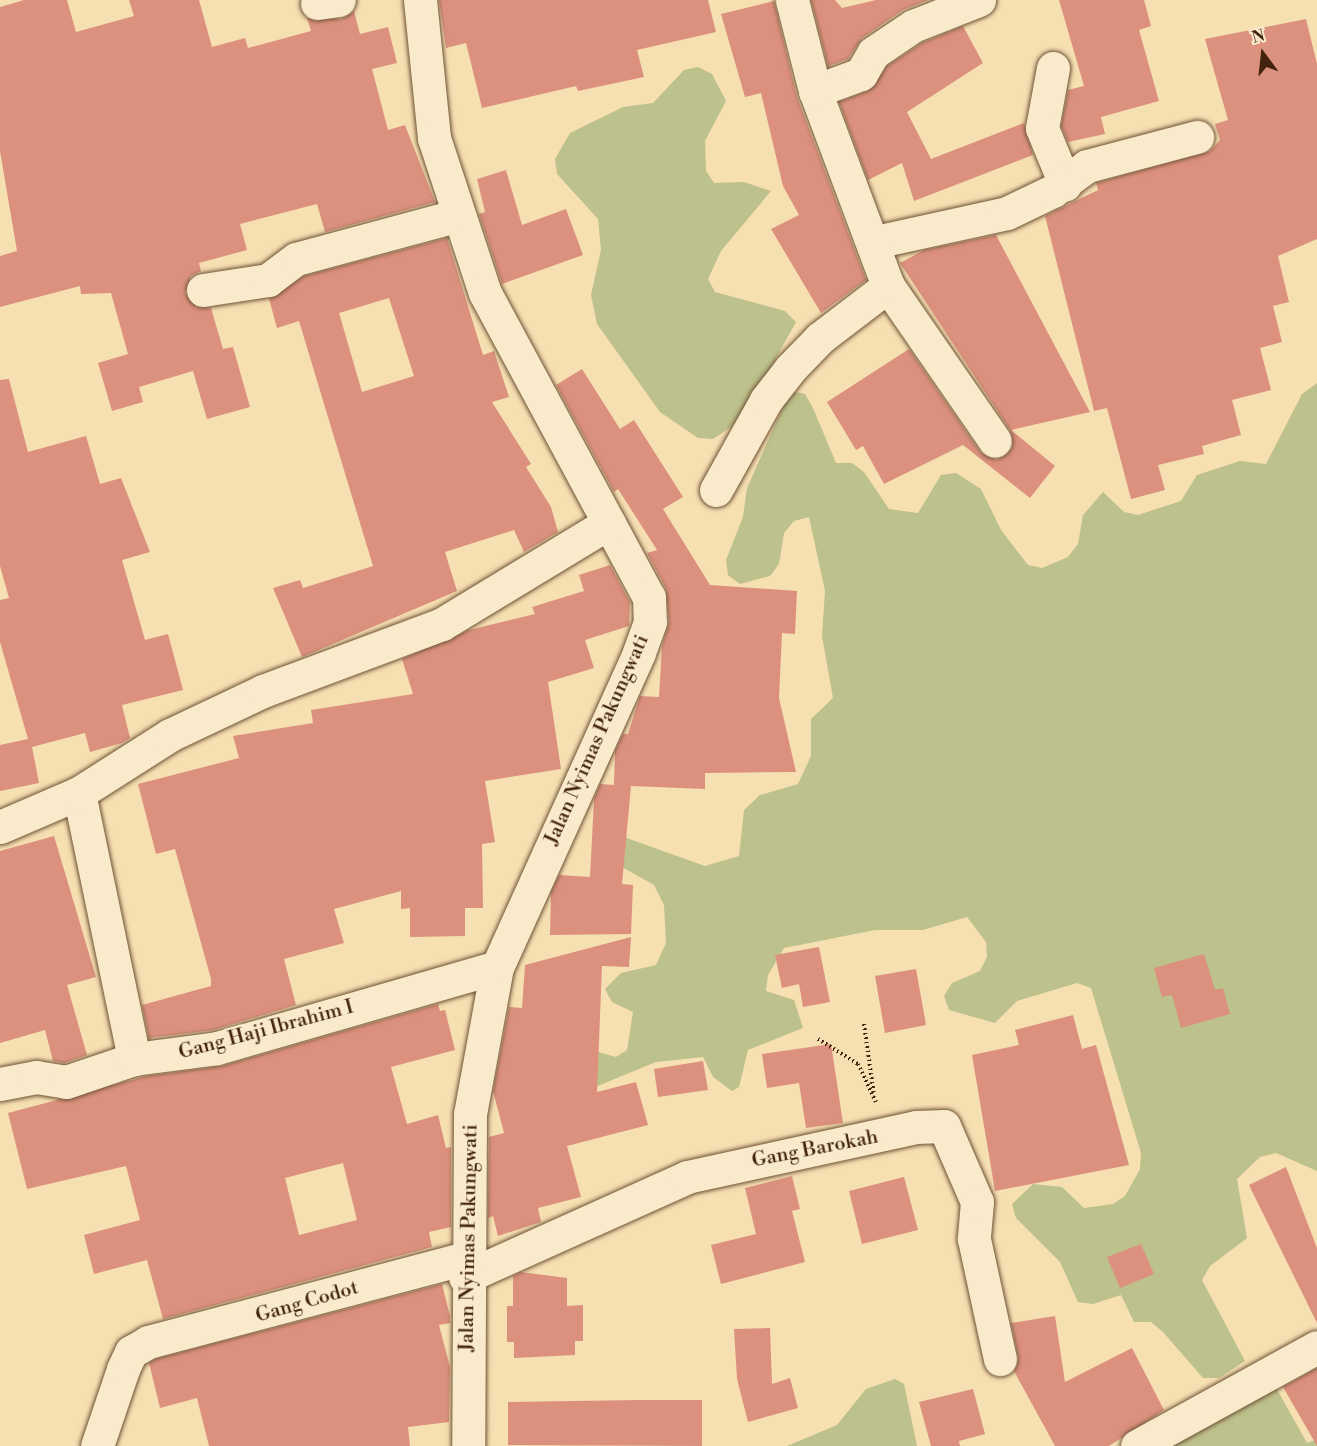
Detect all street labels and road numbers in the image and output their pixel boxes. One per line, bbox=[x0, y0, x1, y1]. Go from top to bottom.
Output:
street label: Jalan Nyimas Pakungwati bbox=[540, 631, 654, 849]
street label: Gang Haji Ibrahim I bbox=[176, 995, 356, 1065]
street label: Jalan Nyimas Pakungwati bbox=[455, 1124, 483, 1352]
street label: Gang Barokah bbox=[750, 1125, 880, 1173]
street label: Gang Codot bbox=[253, 1276, 361, 1328]

